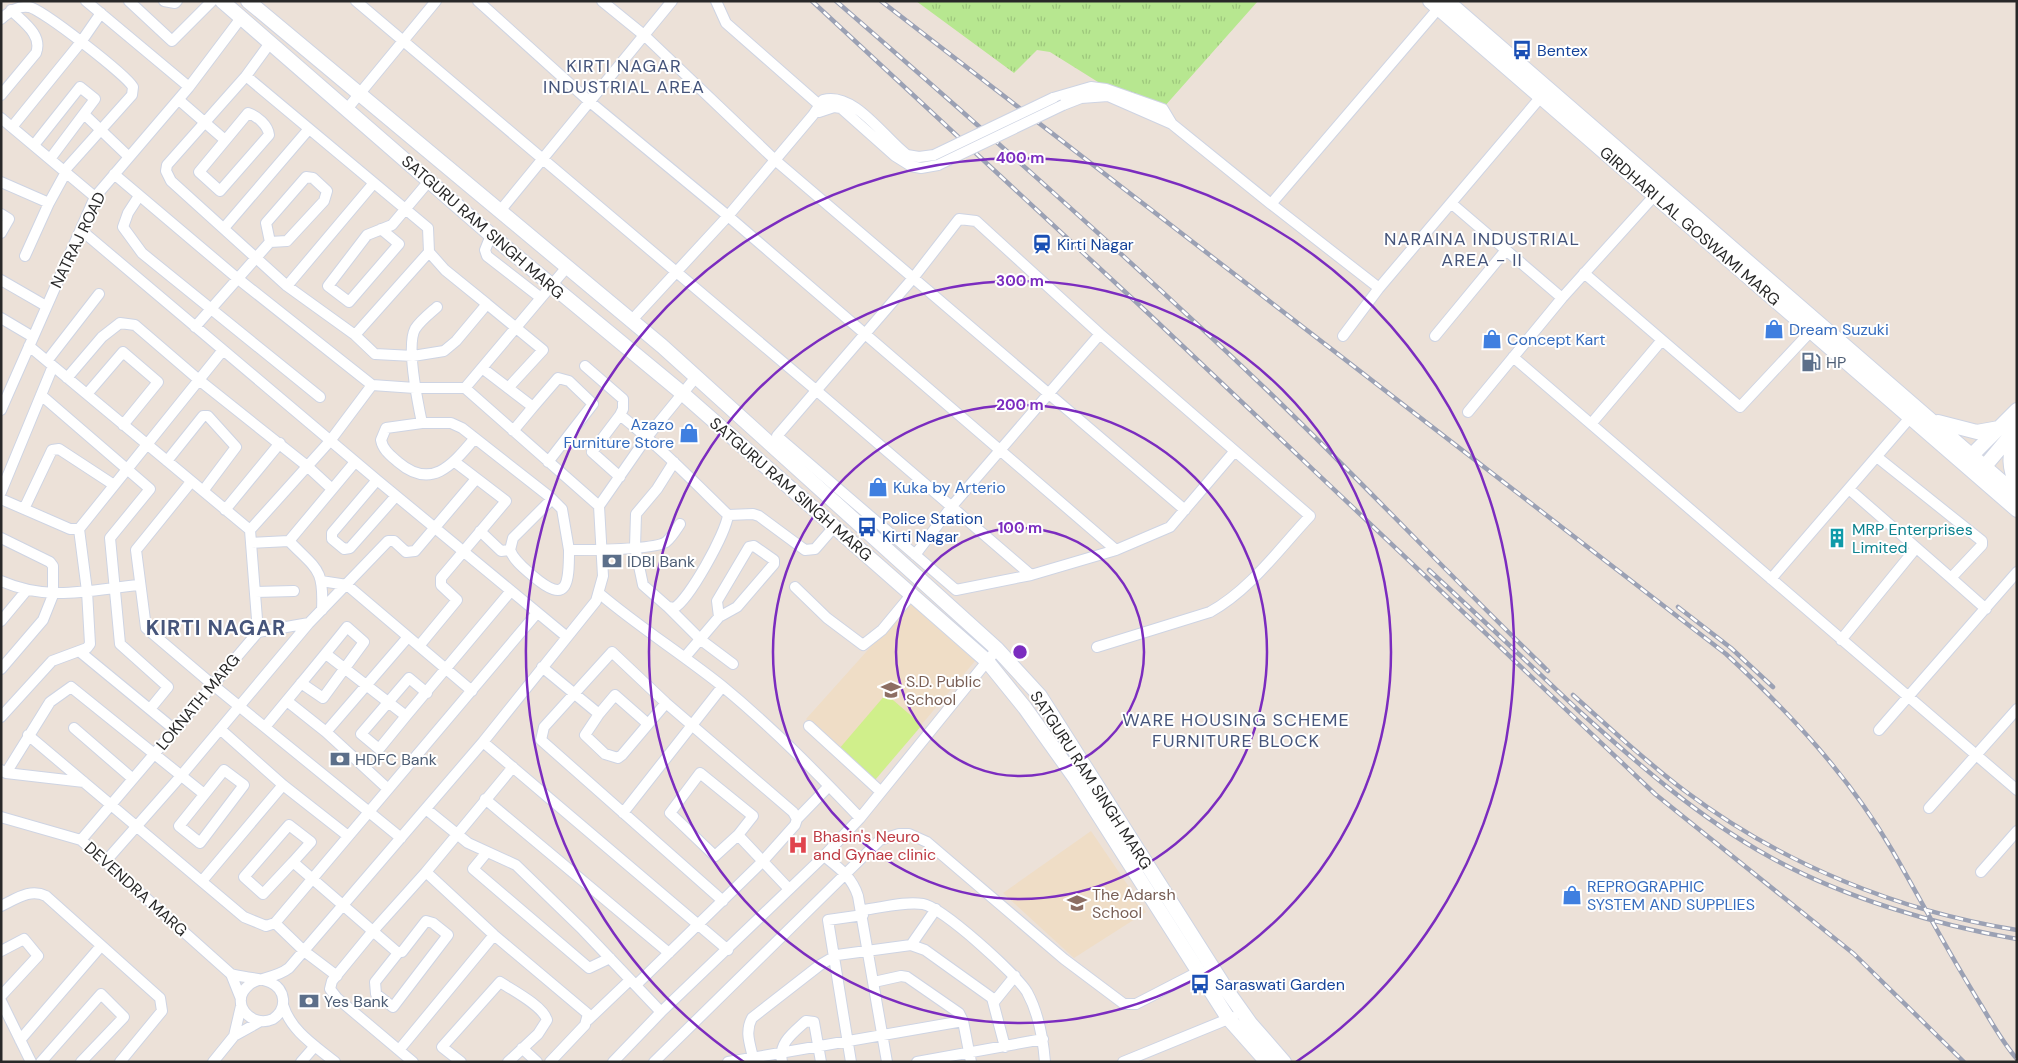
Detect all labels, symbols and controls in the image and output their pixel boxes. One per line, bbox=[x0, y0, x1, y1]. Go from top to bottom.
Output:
bus stop icon: Bentex bbox=[1511, 39, 1533, 61]
place label: Bentex bbox=[1537, 40, 1588, 61]
district label: KIRTI NAGAR INDUSTRIAL AREA bbox=[543, 54, 705, 99]
street label: GIRDHARI LAL GOSWAMI MARG bbox=[1595, 142, 1785, 310]
text: 400 m bbox=[996, 148, 1044, 168]
street label: SATGURU RAM SINGH MARG bbox=[397, 151, 569, 303]
street label: NATRAJ ROAD bbox=[46, 188, 110, 292]
district label: NARAINA INDUSTRIAL AREA - II bbox=[1384, 227, 1580, 272]
station icon: Kirti Nagar bbox=[1031, 233, 1053, 255]
place label: Kirti Nagar bbox=[1057, 234, 1134, 255]
text: 300 m bbox=[996, 271, 1044, 291]
shop icon: Dream Suzuki bbox=[1763, 318, 1785, 340]
place label: Dream Suzuki bbox=[1789, 319, 1889, 340]
shop icon: Concept Kart bbox=[1481, 328, 1503, 350]
place label: Concept Kart bbox=[1507, 329, 1606, 350]
fuel station icon: HP bbox=[1800, 351, 1822, 373]
place label: HP bbox=[1826, 352, 1846, 373]
text: 200 m bbox=[996, 395, 1044, 415]
street label: SATGURU RAM SINGH MARG bbox=[705, 413, 877, 565]
place label: Azazo Furniture Store bbox=[563, 414, 674, 453]
shop icon: Azazo Furniture Store bbox=[678, 422, 700, 444]
shop icon: Kuka by Arterio bbox=[867, 476, 889, 498]
place label: Kuka by Arterio bbox=[893, 477, 1006, 498]
place label: Police Station Kirti Nagar bbox=[882, 508, 983, 547]
bus stop icon: Police Station Kirti Nagar bbox=[856, 516, 878, 538]
text: 100 m bbox=[998, 518, 1042, 538]
place label: MRP Enterprises Limited bbox=[1852, 519, 1973, 558]
building icon: MRP Enterprises Limited bbox=[1826, 527, 1848, 549]
bank icon: IDBI Bank bbox=[601, 550, 623, 572]
place label: IDBI Bank bbox=[627, 551, 695, 572]
district label: KIRTI NAGAR bbox=[146, 614, 286, 642]
centre of rings bbox=[1011, 643, 1029, 661]
street label: LOKNATH MARG bbox=[152, 650, 244, 754]
place label: S.D. Public School bbox=[906, 671, 981, 710]
school or university icon: S.D. Public School bbox=[880, 679, 902, 701]
street label: SATGURU RAM SINGH MARG bbox=[1025, 687, 1157, 873]
district label: WARE HOUSING SCHEME FURNITURE BLOCK bbox=[1122, 708, 1350, 753]
bank icon: HDFC Bank bbox=[329, 748, 351, 770]
place label: HDFC Bank bbox=[355, 749, 437, 770]
place label: Bhasin's Neuro and Gynae clinic bbox=[813, 826, 936, 865]
hospital icon: Bhasin's Neuro and Gynae clinic bbox=[787, 834, 809, 856]
street label: DEVENDRA MARG bbox=[80, 837, 192, 941]
place label: REPROGRAPHIC SYSTEM AND SUPPLIES bbox=[1587, 876, 1755, 915]
place label: The Adarsh School bbox=[1092, 884, 1176, 923]
shop icon: REPROGRAPHIC SYSTEM AND SUPPLIES bbox=[1561, 884, 1583, 906]
school or university icon: The Adarsh School bbox=[1066, 892, 1088, 914]
bus stop icon: Saraswati Garden bbox=[1189, 973, 1211, 995]
place label: Saraswati Garden bbox=[1215, 974, 1345, 995]
bank icon: Yes Bank bbox=[298, 990, 320, 1012]
place label: Yes Bank bbox=[324, 991, 389, 1012]

